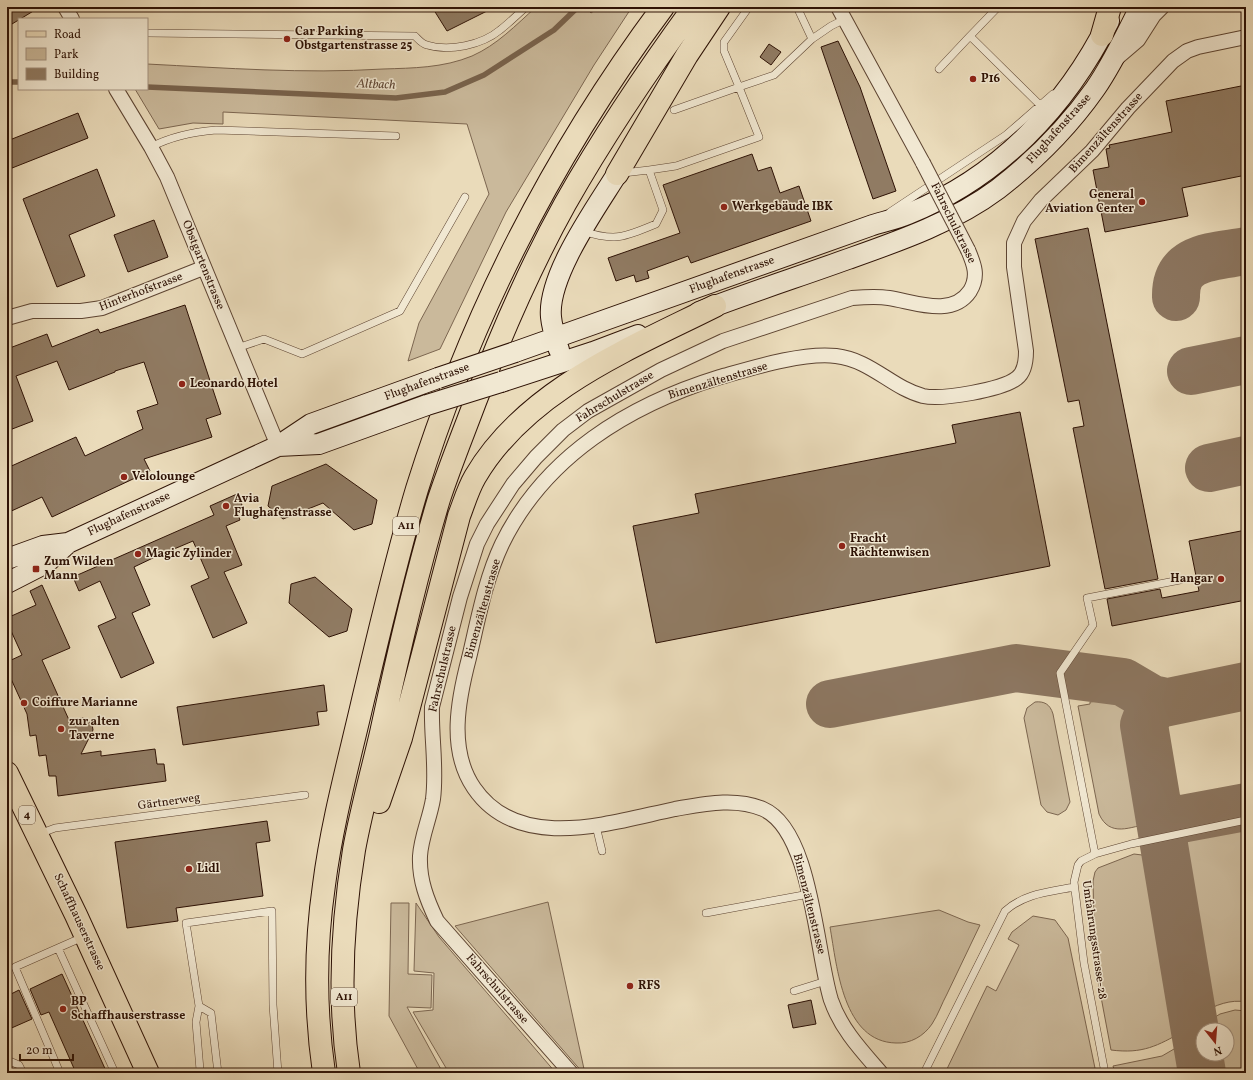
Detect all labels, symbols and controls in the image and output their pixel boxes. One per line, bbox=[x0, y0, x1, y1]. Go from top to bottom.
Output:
legend bbox=[18, 18, 148, 90]
place label: Car Parking Obstgartenstrasse 25 bbox=[295, 24, 412, 54]
text: Road bbox=[54, 27, 81, 43]
marker: Car Parking Obstgartenstrasse 25 bbox=[282, 34, 292, 44]
text: Park bbox=[54, 47, 79, 63]
text: Building bbox=[54, 67, 99, 83]
place label: P16 bbox=[981, 71, 1000, 87]
marker: P16 bbox=[968, 74, 978, 84]
water label: Altbach bbox=[355, 75, 396, 95]
street label: Bimenzältenstrasse bbox=[1065, 89, 1147, 177]
street label: Flughafenstrasse bbox=[1023, 90, 1095, 168]
street label: Fahrschulstrasse bbox=[926, 180, 980, 266]
place label: General Aviation Center bbox=[1045, 187, 1134, 217]
marker: General Aviation Center bbox=[1137, 197, 1147, 207]
place label: Werkgebäude IBK bbox=[732, 199, 833, 215]
marker: Werkgebäude IBK bbox=[719, 202, 729, 212]
street label: Obstgartenstrasse bbox=[178, 218, 228, 312]
street label: Flughafenstrasse bbox=[687, 252, 777, 298]
street label: Hinterhofstrasse bbox=[97, 269, 186, 315]
street label: Bimenzältenstrasse bbox=[666, 358, 770, 404]
street label: Flughafenstrasse bbox=[382, 359, 472, 405]
street label: Fahrschulstrasse bbox=[573, 367, 657, 427]
place label: Leonardo Hotel bbox=[190, 376, 278, 392]
marker: Leonardo Hotel bbox=[177, 379, 187, 389]
place label: Velolounge bbox=[132, 469, 195, 485]
marker: Velolounge bbox=[119, 472, 129, 482]
street label: Flughafenstrasse bbox=[85, 488, 173, 540]
place label: Avia Flughafenstrasse bbox=[234, 491, 332, 521]
marker: Avia Flughafenstrasse bbox=[221, 501, 231, 511]
road number: A11 bbox=[393, 517, 419, 535]
place label: Fracht Rächtenwisen bbox=[850, 531, 929, 561]
marker: Fracht Rächtenwisen bbox=[837, 541, 847, 551]
place label: Magic Zylinder bbox=[146, 546, 232, 562]
marker: Magic Zylinder bbox=[133, 549, 143, 559]
place label: Zum Wilden Mann bbox=[44, 554, 114, 584]
street label: Bimenzältenstrasse bbox=[461, 557, 505, 661]
marker: Zum Wilden Mann bbox=[31, 564, 41, 574]
place label: Hangar bbox=[1170, 571, 1213, 587]
marker: Hangar bbox=[1216, 574, 1226, 584]
street label: Fahrschulstrasse bbox=[425, 624, 461, 714]
place label: Coiffure Marianne bbox=[32, 695, 138, 711]
marker: Coiffure Marianne bbox=[19, 698, 29, 708]
place label: zur alten Taverne bbox=[69, 714, 120, 744]
marker: zur alten Taverne bbox=[56, 724, 66, 734]
street label: Gärtnerweg bbox=[137, 790, 201, 814]
road number: 4 bbox=[19, 806, 35, 824]
street label: Bimenzältenstrasse bbox=[789, 852, 829, 956]
place label: Lidl bbox=[197, 861, 220, 877]
marker: Lidl bbox=[184, 864, 194, 874]
street label: Schaffhauserstrasse bbox=[49, 871, 109, 973]
street label: Umfahrungsstrasse-28 bbox=[1078, 879, 1110, 1001]
street label: Fahrschulstrasse bbox=[462, 950, 532, 1028]
place label: RFS bbox=[638, 978, 661, 994]
marker: RFS bbox=[625, 981, 635, 991]
road number: A11 bbox=[331, 988, 357, 1006]
place label: BP Schaffhauserstrasse bbox=[71, 994, 185, 1024]
marker: BP Schaffhauserstrasse bbox=[58, 1004, 68, 1014]
north arrow bbox=[1195, 1022, 1235, 1062]
scale bar bbox=[20, 1036, 73, 1062]
text: N bbox=[1211, 1042, 1224, 1058]
text: 20 m bbox=[26, 1043, 53, 1059]

